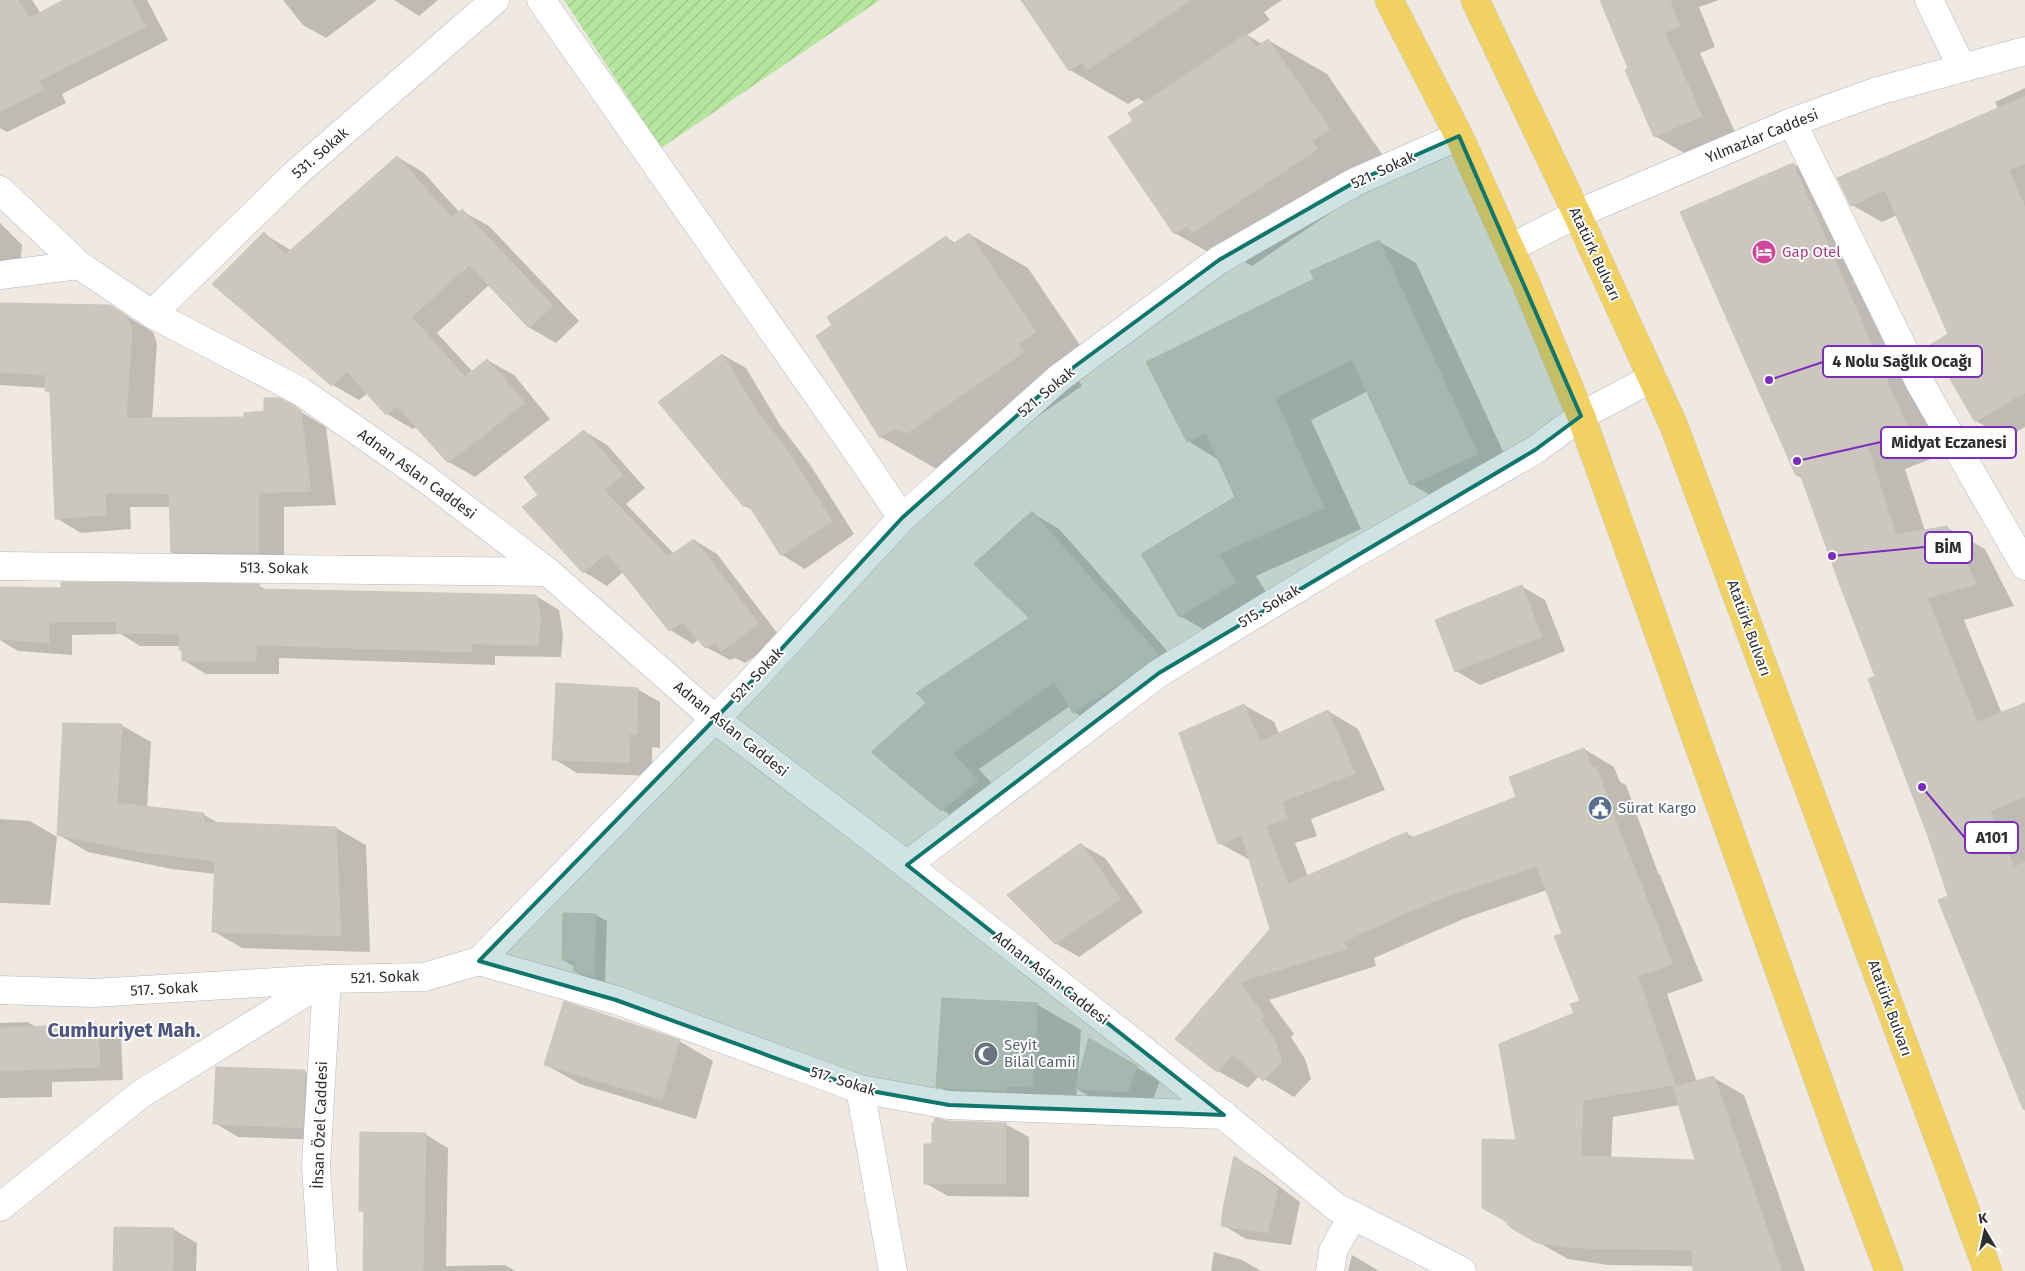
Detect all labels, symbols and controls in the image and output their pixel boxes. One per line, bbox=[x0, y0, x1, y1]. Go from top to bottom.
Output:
street label: Yılmazlar Caddesi bbox=[1703, 105, 1821, 167]
street label: 531. Sokak bbox=[288, 123, 352, 182]
street label: 521. Sokak bbox=[1348, 147, 1418, 193]
street label: Atatürk Bulvarı bbox=[1565, 204, 1625, 304]
hotel icon: Gap Otel bbox=[1751, 239, 1777, 265]
place label: Gap Otel bbox=[1782, 243, 1841, 261]
callout: 4 Nolu Sağlık Ocağı bbox=[1823, 346, 1982, 377]
text: 4 Nolu Sağlık Ocağı bbox=[1832, 352, 1972, 371]
street label: 521. Sokak bbox=[1014, 363, 1078, 421]
street label: Adnan Aslan Caddesi bbox=[354, 425, 480, 523]
callout: Midyat Eczanesi bbox=[1881, 427, 2016, 458]
text: Midyat Eczanesi bbox=[1891, 433, 2007, 452]
callout: BİM bbox=[1925, 532, 1972, 563]
text: BİM bbox=[1934, 538, 1962, 557]
street label: 513. Sokak bbox=[240, 558, 309, 578]
street label: Atatürk Bulvarı bbox=[1723, 577, 1775, 679]
street label: 515. Sokak bbox=[1235, 580, 1303, 631]
street label: 521. Sokak bbox=[727, 644, 787, 706]
street label: Adnan Aslan Caddesi bbox=[670, 677, 792, 781]
public building icon: Sürat Kargo bbox=[1587, 795, 1613, 821]
place label: Sürat Kargo bbox=[1618, 799, 1697, 817]
callout: A101 bbox=[1965, 822, 2018, 853]
text: A101 bbox=[1975, 828, 2008, 847]
street label: Adnan Aslan Caddesi bbox=[990, 927, 1112, 1029]
street label: Atatürk Bulvarı bbox=[1864, 957, 1916, 1059]
street label: 521. Sokak bbox=[350, 967, 420, 987]
street label: 517. Sokak bbox=[130, 978, 199, 1000]
district label: Cumhuriyet Mah. bbox=[48, 1018, 201, 1042]
place label: Seyit Bilal Camii bbox=[1004, 1036, 1076, 1071]
mosque icon: Seyit Bilal Camii bbox=[973, 1041, 999, 1067]
street label: İhsan Özel Caddesi bbox=[309, 1061, 331, 1189]
street label: 517. Sokak bbox=[808, 1062, 878, 1100]
north arrow bbox=[1960, 1206, 2010, 1256]
text: K bbox=[1977, 1209, 1990, 1228]

